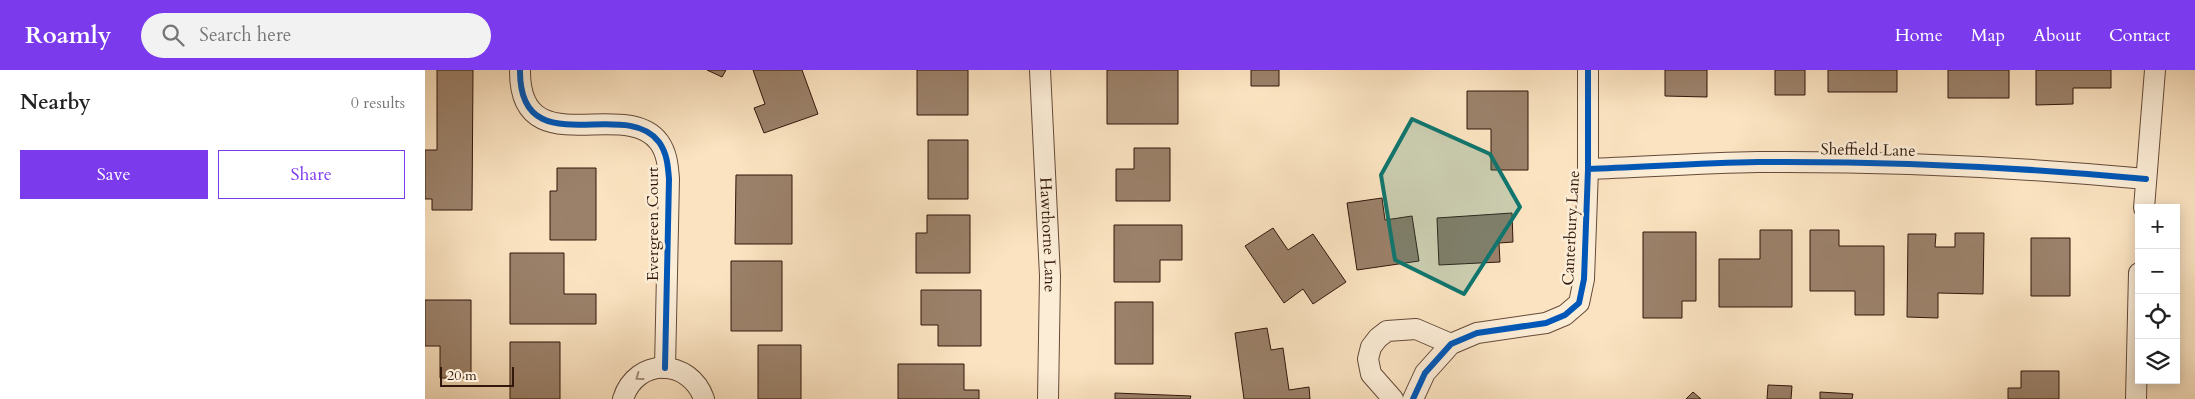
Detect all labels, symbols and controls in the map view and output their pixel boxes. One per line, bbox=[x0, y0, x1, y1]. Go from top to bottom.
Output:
search box bbox=[141, 13, 491, 58]
text: Roamly bbox=[25, 19, 111, 52]
icon: search bbox=[159, 21, 187, 49]
text: Search here bbox=[199, 22, 291, 48]
text: Home bbox=[1895, 23, 1943, 48]
text: Map bbox=[1971, 23, 2005, 48]
text: About bbox=[2033, 23, 2081, 48]
text: Contact bbox=[2109, 23, 2170, 48]
text: Nearby bbox=[20, 88, 91, 117]
text: 0 results bbox=[351, 92, 405, 114]
street label: Sheffield Lane bbox=[1820, 138, 1916, 162]
button: Save bbox=[20, 150, 208, 199]
button: Share bbox=[218, 150, 405, 199]
street label: Evergreen Court bbox=[642, 167, 664, 281]
street label: Canterbury Lane bbox=[1557, 170, 1585, 286]
street label: Hawthorne Lane bbox=[1034, 177, 1061, 292]
map controls bbox=[2135, 204, 2180, 384]
button: + bbox=[2135, 204, 2180, 249]
button: − bbox=[2135, 249, 2180, 294]
button: locate bbox=[2135, 294, 2180, 339]
button: layers bbox=[2135, 339, 2180, 384]
scale bar bbox=[440, 364, 514, 387]
text: 20 m bbox=[447, 366, 477, 385]
one-way arrow bbox=[635, 371, 645, 380]

